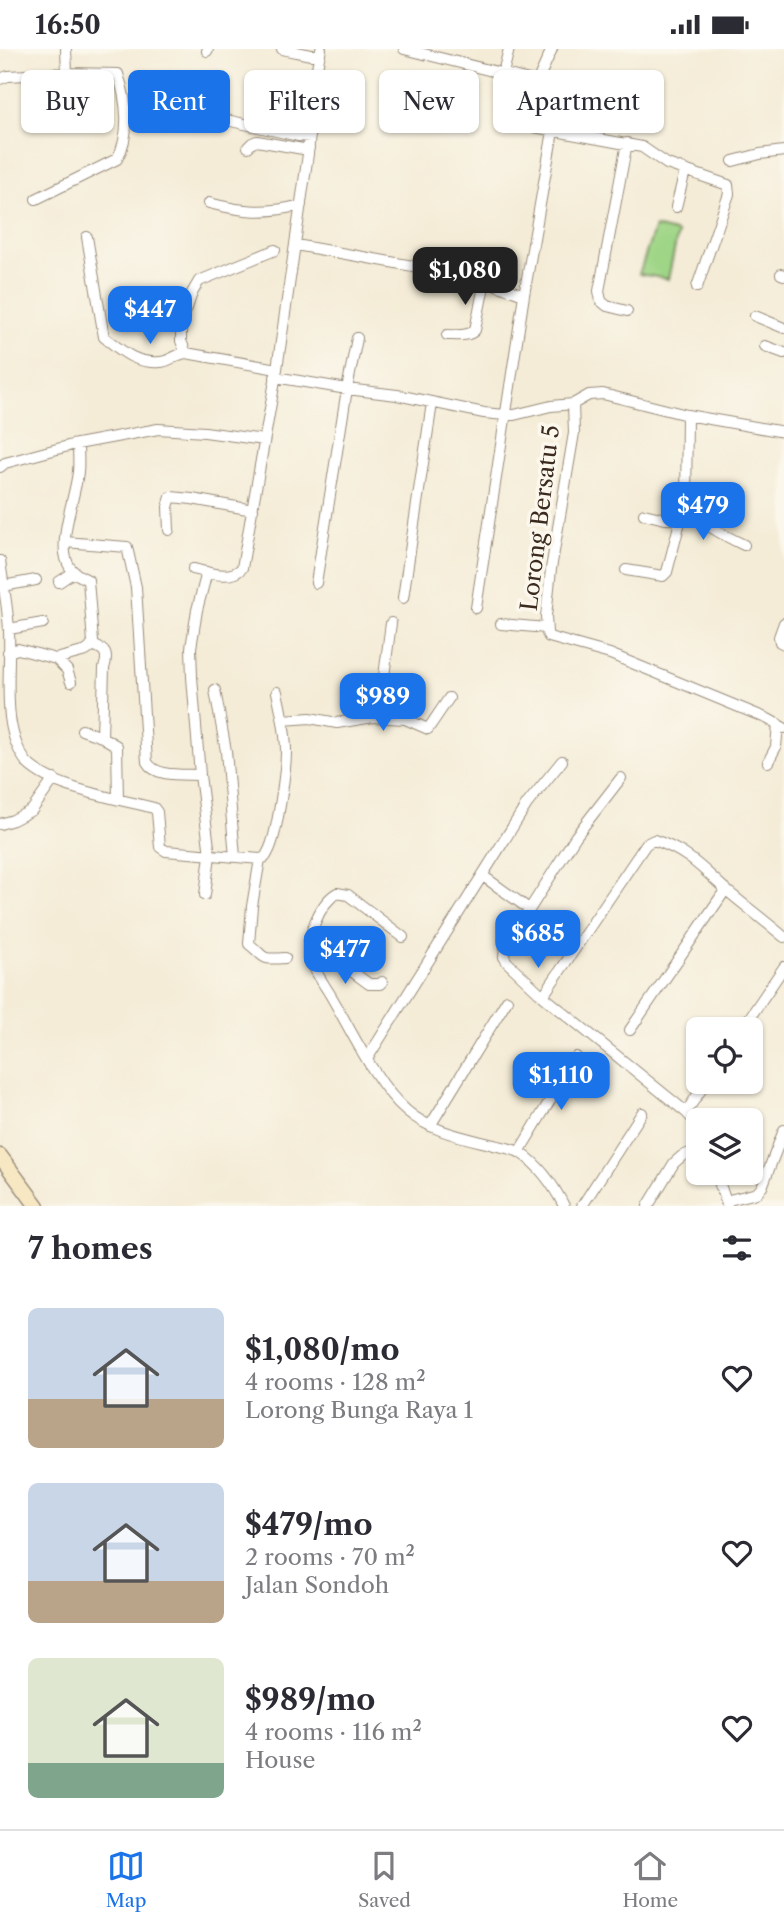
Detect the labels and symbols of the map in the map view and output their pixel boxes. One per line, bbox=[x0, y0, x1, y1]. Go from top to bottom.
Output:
pin: $1,080 bbox=[408, 247, 522, 307]
pin: $447 bbox=[109, 287, 191, 346]
street label: Lorong Bersatu 5 bbox=[515, 423, 565, 613]
pin: $479 bbox=[662, 483, 744, 542]
pin: $989 bbox=[342, 673, 424, 733]
pin: $685 bbox=[497, 911, 579, 970]
pin: $477 bbox=[304, 927, 386, 986]
pin: $1,110 bbox=[504, 1053, 618, 1112]

